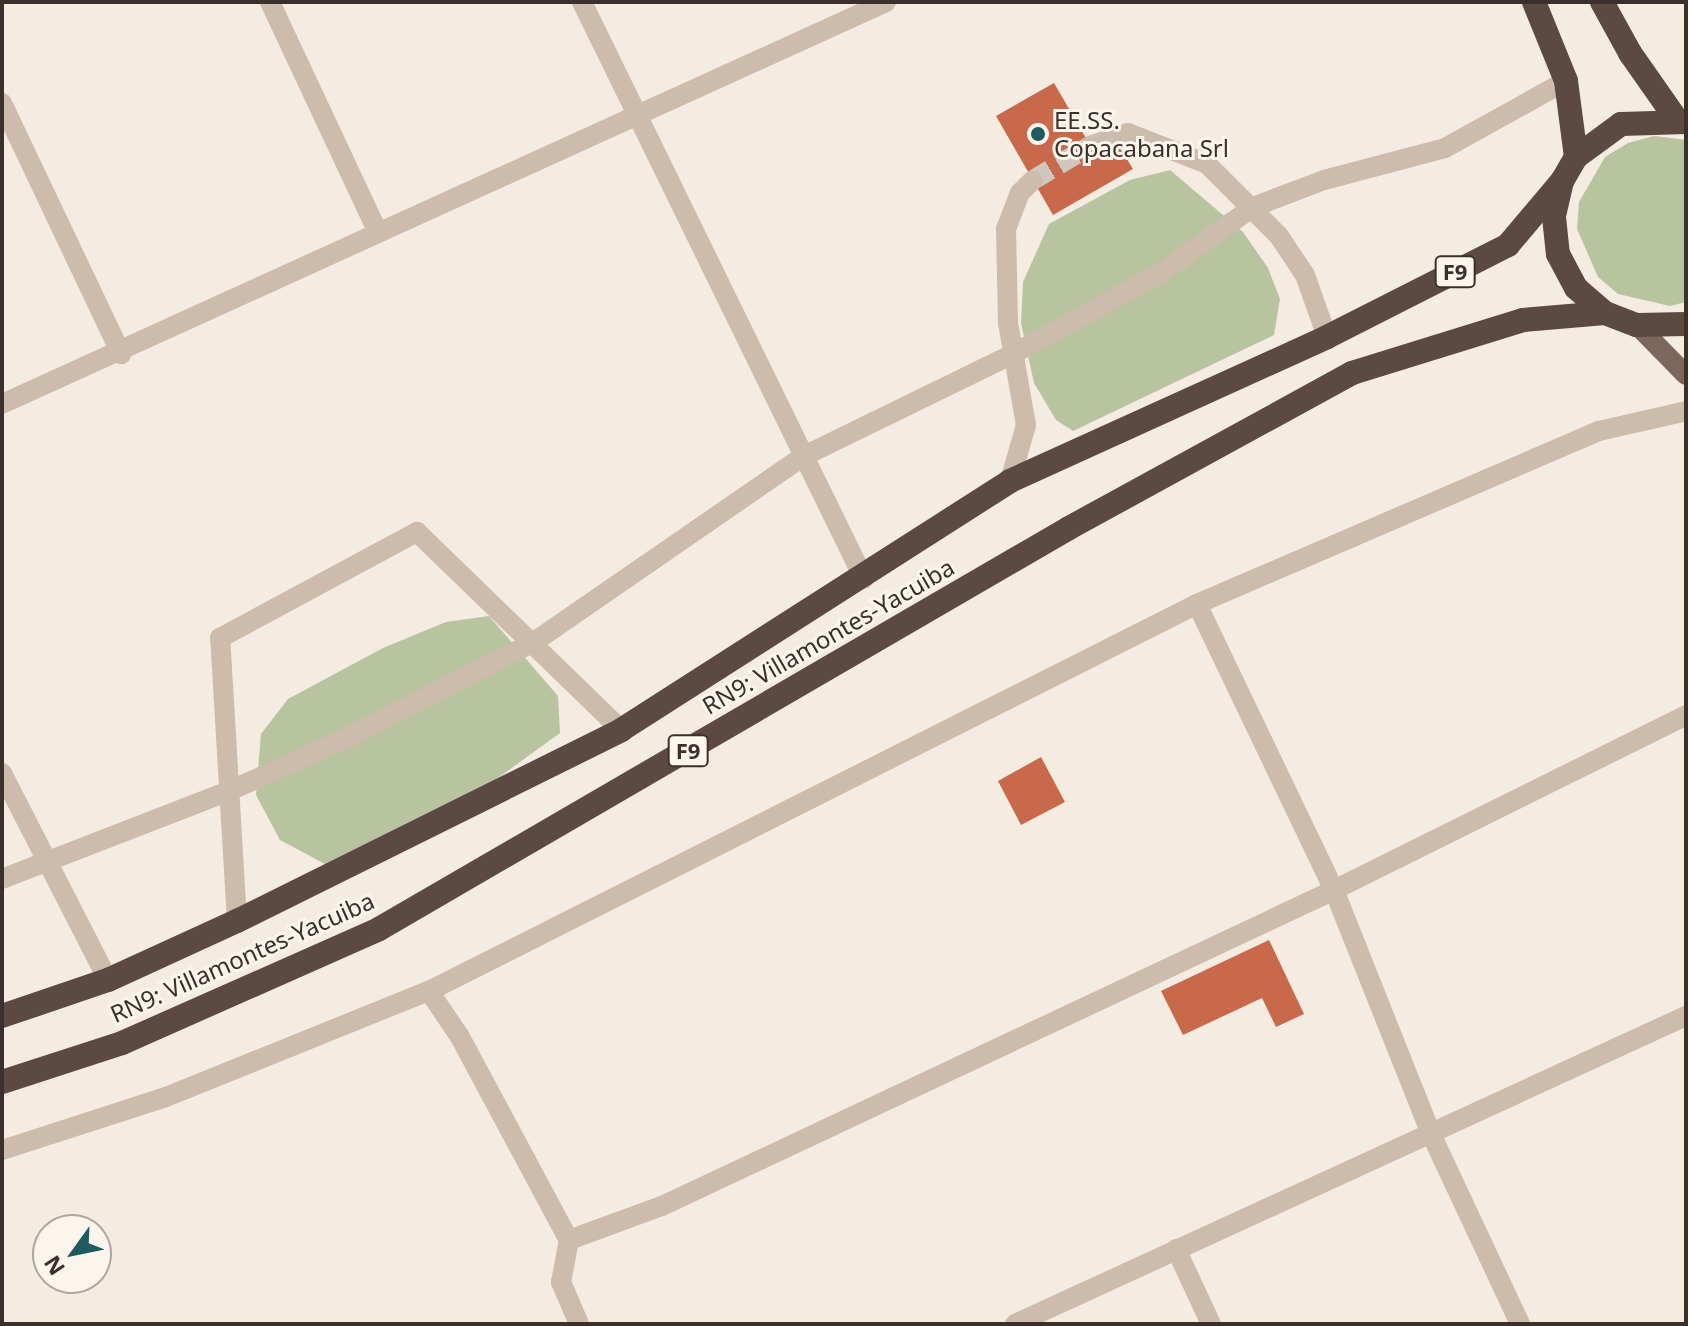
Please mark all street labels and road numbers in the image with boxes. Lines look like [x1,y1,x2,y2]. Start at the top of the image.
road number: F9 [1433,254,1477,290]
street label: RN9: Villamontes-Yacuiba [697,552,959,720]
road number: F9 [666,733,710,769]
street label: RN9: Villamontes-Yacuiba [106,886,378,1028]

